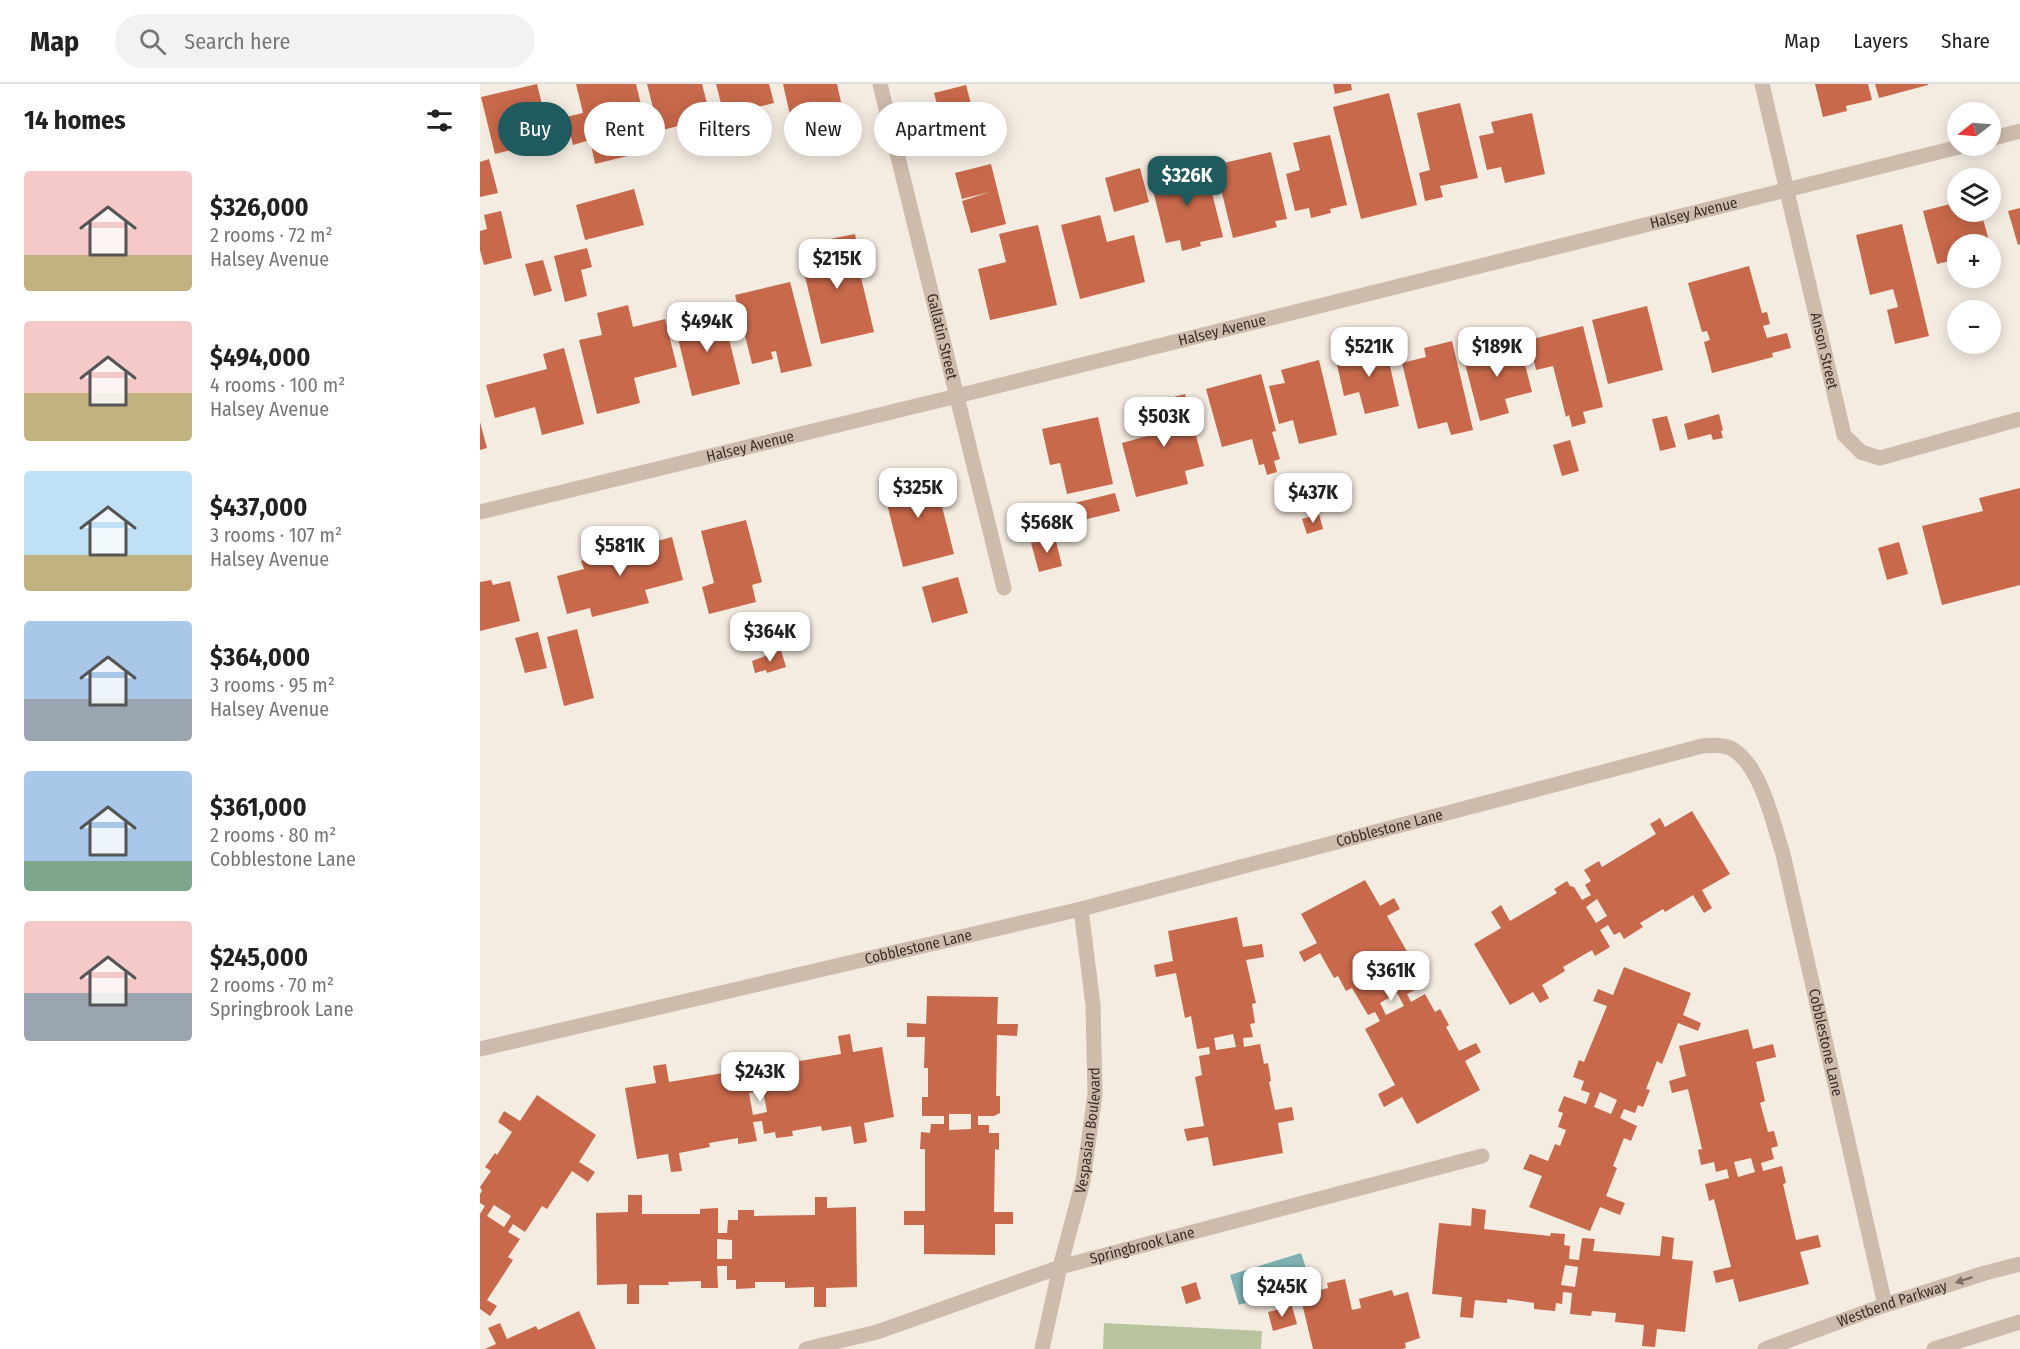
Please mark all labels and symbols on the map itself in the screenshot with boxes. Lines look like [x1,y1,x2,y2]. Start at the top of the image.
north arrow [1947,102,2001,156]
pin: $326K [1145,156,1229,207]
street label: Halsey Avenue [1648,193,1739,232]
pin: $215K [795,239,879,290]
street label: Gallatin Street [923,292,961,381]
pin: $494K [665,302,749,353]
street label: Halsey Avenue [1176,311,1268,350]
street label: Anson Street [1807,311,1842,391]
pin: $521K [1327,327,1411,378]
pin: $189K [1455,327,1539,378]
pin: $503K [1122,397,1206,448]
street label: Halsey Avenue [705,427,796,466]
pin: $325K [876,468,960,519]
pin: $437K [1271,473,1355,524]
pin: $568K [1005,503,1089,554]
pin: $581K [578,526,662,577]
pin: $364K [728,612,812,663]
street label: Cobblestone Lane [1334,805,1445,851]
street label: Cobblestone Lane [863,926,974,968]
pin: $361K [1349,951,1433,1002]
street label: Cobblestone Lane [1805,987,1846,1098]
pin: $243K [718,1052,802,1103]
street label: Vespasian Boulevard [1071,1067,1104,1195]
street label: Springbrook Lane [1088,1223,1196,1268]
pin: $245K [1240,1267,1324,1318]
one-way arrow [1955,1276,1973,1285]
street label: Westbend Parkway [1835,1277,1950,1331]

